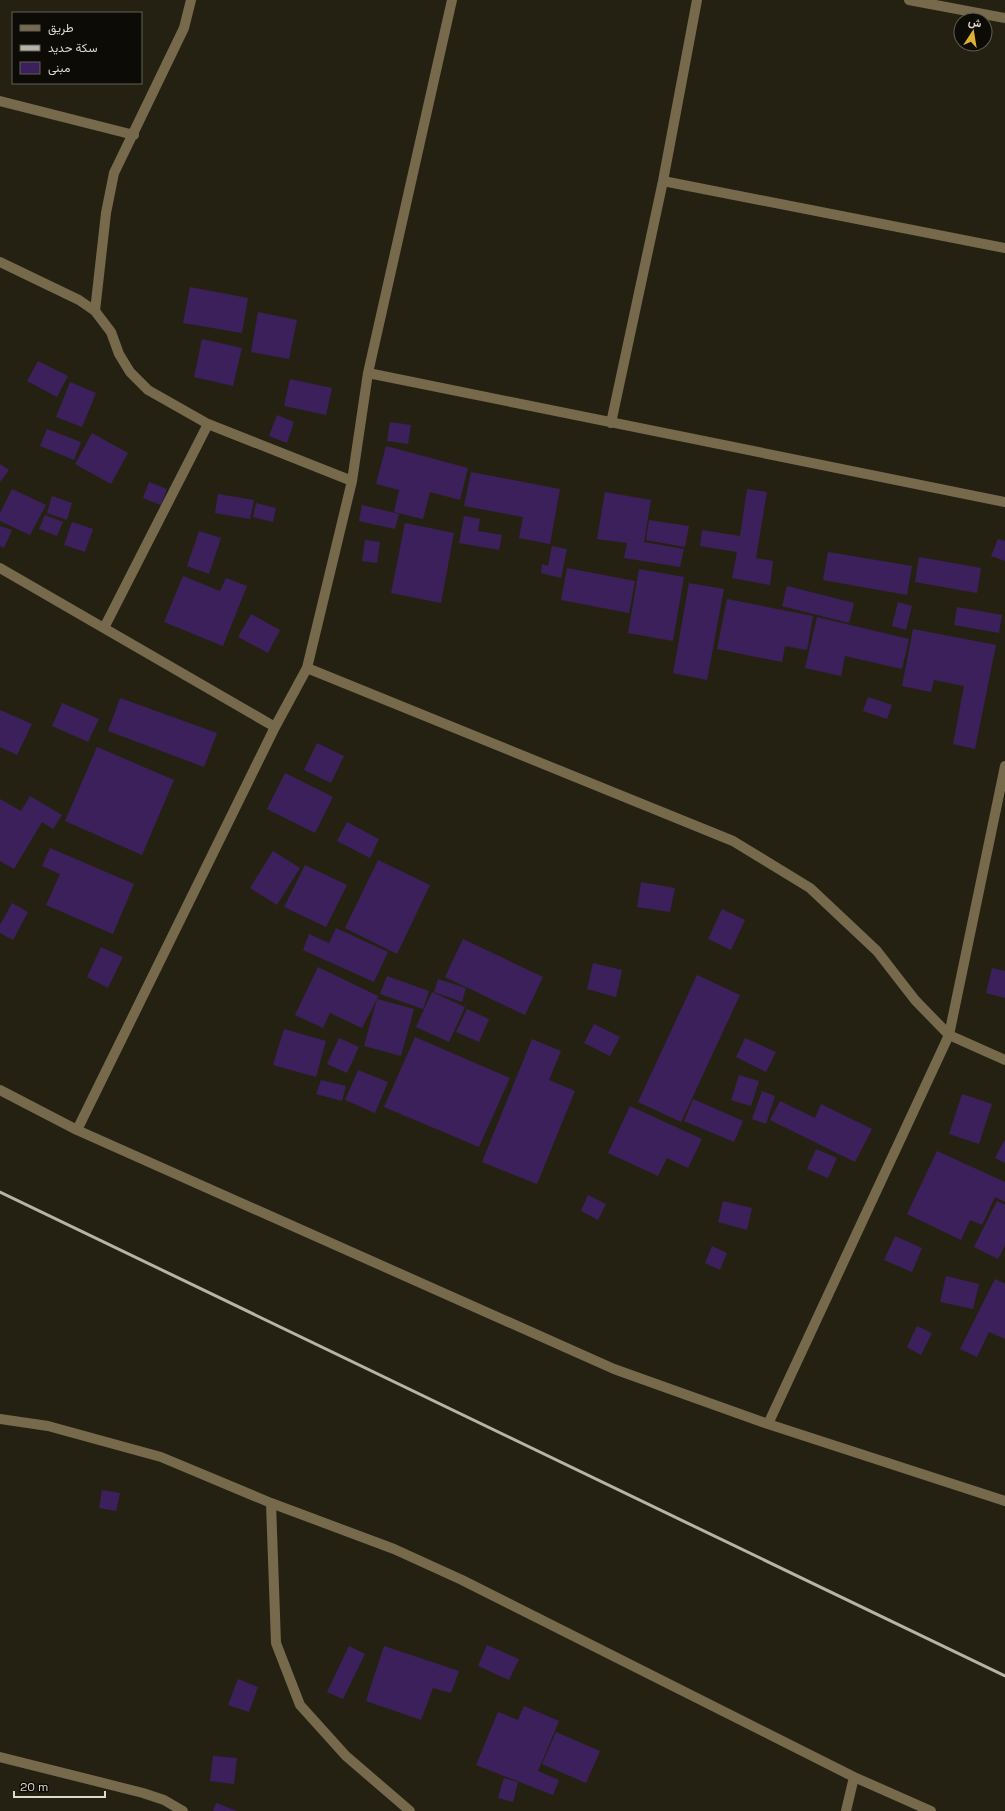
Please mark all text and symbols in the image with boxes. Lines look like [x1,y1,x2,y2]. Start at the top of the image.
legend [12,12,142,84]
north arrow [953,12,993,52]
text: ش [967,14,983,30]
text: طريق [48,20,74,36]
text: سكة حديد [48,40,97,56]
text: مبنى [48,60,70,76]
scale bar [14,1773,105,1799]
text: 20 m [20,1779,48,1795]

